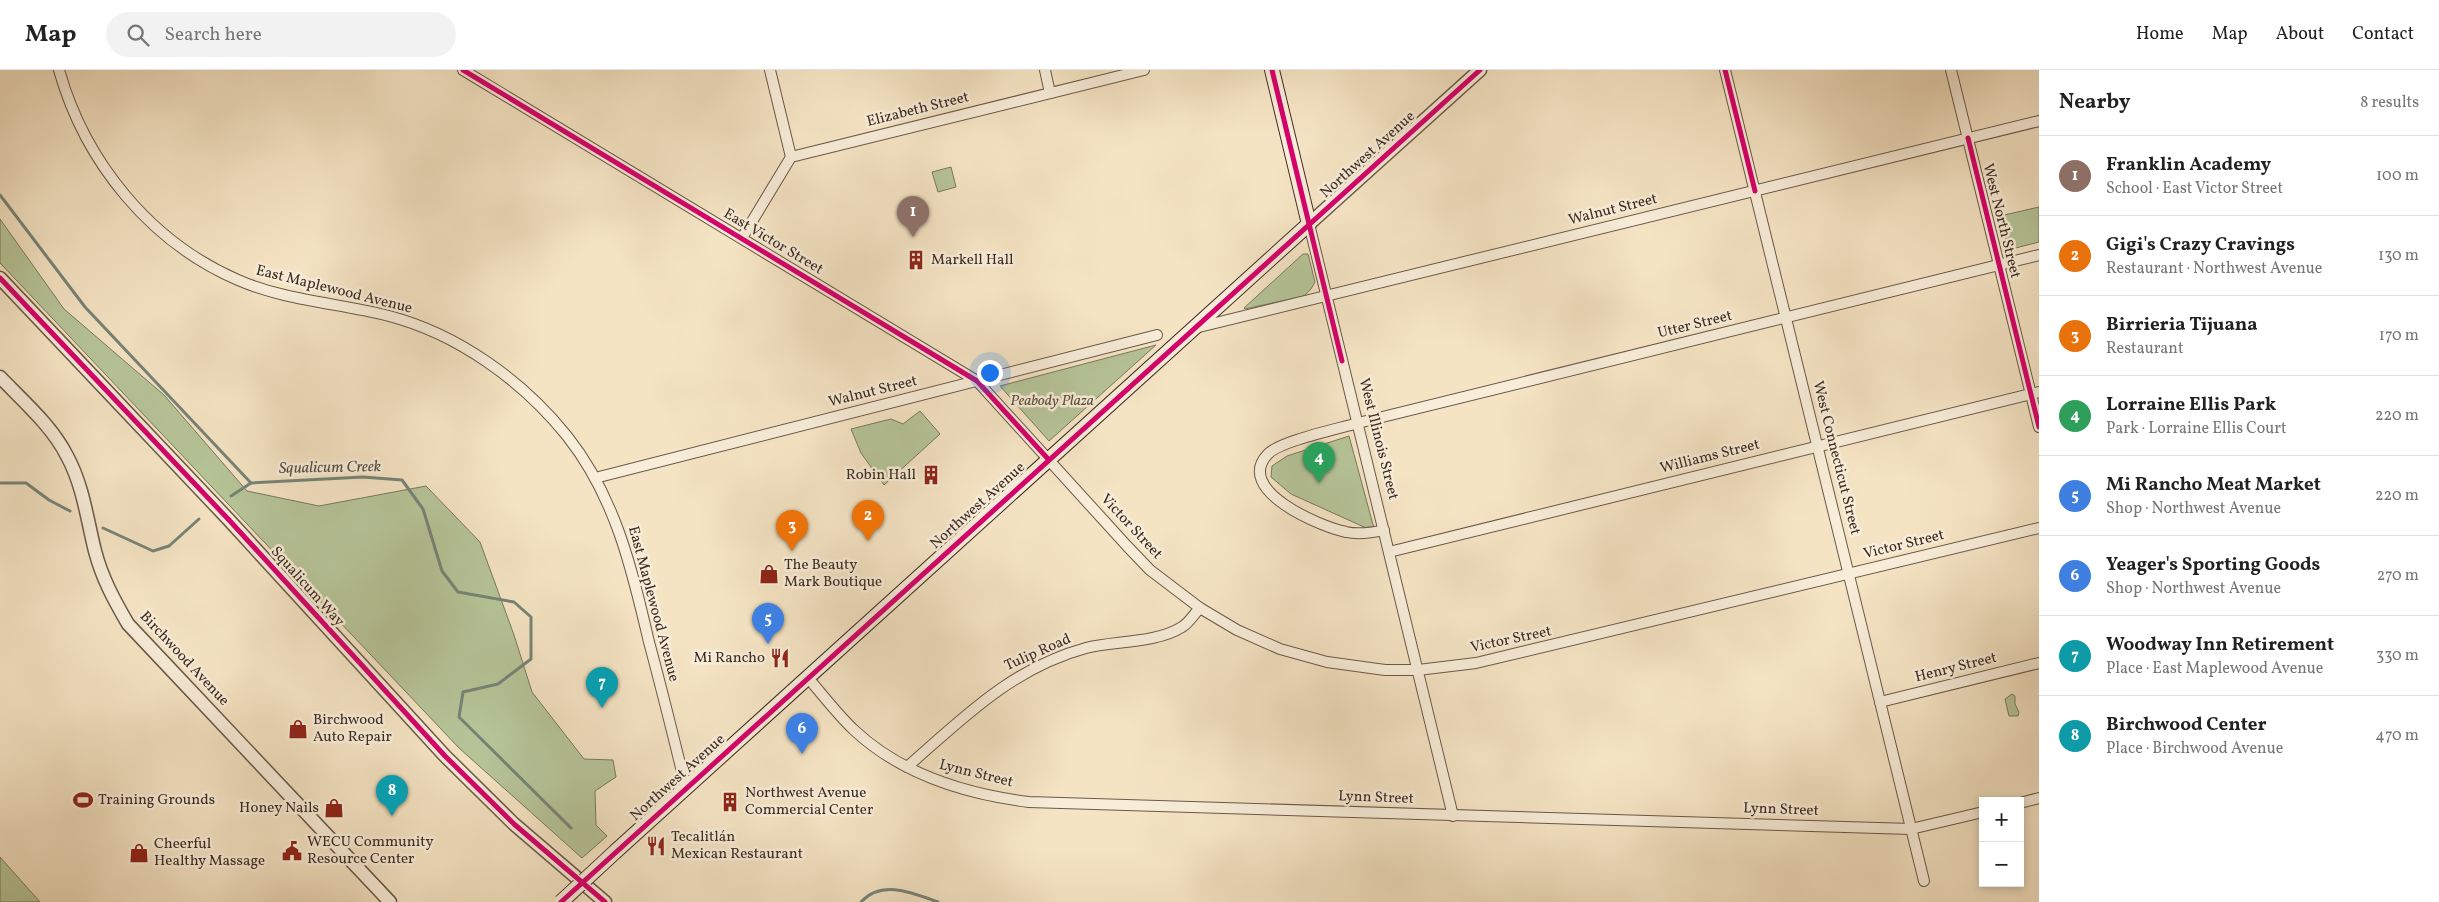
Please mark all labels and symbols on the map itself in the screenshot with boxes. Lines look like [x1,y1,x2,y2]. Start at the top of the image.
street label: Elizabeth Street [865,87,971,133]
street label: Northwest Avenue [1316,107,1420,203]
street label: West North Street [1977,161,2025,281]
street label: Walnut Street [1566,189,1660,231]
pin: 1 [897,196,929,237]
street label: East Victor Street [719,204,827,280]
building icon: Markell Hall [905,249,927,271]
place label: Markell Hall [931,250,1014,271]
street label: East Maplewood Avenue [254,260,414,320]
street label: Utter Street [1656,306,1734,344]
your location [977,360,1003,386]
street label: Walnut Street [826,371,920,413]
street label: West Illinois Street [1353,376,1403,502]
street label: West Connecticut Street [1807,379,1865,537]
park label: Peabody Plaza [1010,391,1094,412]
street label: Williams Street [1658,434,1762,480]
pin: 4 [1303,442,1335,483]
water label: Squalicum Creek [279,456,382,480]
street label: Northwest Avenue [926,458,1030,554]
building icon: Robin Hall [920,464,942,486]
place label: Robin Hall [846,465,916,486]
street label: Victor Street [1095,490,1167,564]
pin: 2 [852,500,884,541]
pin: 3 [776,510,808,551]
street label: East Maplewood Avenue [622,524,684,684]
street label: Victor Street [1861,525,1947,565]
street label: Squalicum Way [265,542,349,632]
place label: The Beauty Mark Boutique [784,555,882,593]
shop icon: The Beauty Mark Boutique [758,563,780,585]
pin: 5 [752,603,784,644]
street label: Birchwood Avenue [134,607,234,711]
street label: Victor Street [1468,621,1554,659]
street label: Tulip Road [1001,629,1075,677]
restaurant icon: Mi Rancho [769,647,791,669]
place label: Mi Rancho [694,648,765,669]
street label: Henry Street [1913,648,1999,688]
pin: 7 [586,667,618,708]
place label: Birchwood Auto Repair [313,710,392,748]
pin: 6 [786,713,818,754]
shop icon: Birchwood Auto Repair [287,718,309,740]
street label: Northwest Avenue [626,730,730,826]
street label: Lynn Street [937,755,1015,793]
pin: 8 [376,775,408,816]
place label: Northwest Avenue Commercial Center [745,783,873,821]
street label: Lynn Street [1338,786,1414,810]
sports icon: Training Grounds [72,789,94,811]
place label: Training Grounds [98,790,215,811]
building icon: Northwest Avenue Commercial Center [719,791,741,813]
shop icon: Honey Nails [323,797,345,819]
place label: Honey Nails [239,798,319,819]
street label: Lynn Street [1743,798,1819,822]
place label: Tecalitlán Mexican Restaurant [671,827,803,865]
place label: WECU Community Resource Center [307,832,434,870]
place label: Cheerful Healthy Massage [154,834,265,872]
restaurant icon: Tecalitlán Mexican Restaurant [645,835,667,857]
public building icon: WECU Community Resource Center [281,840,303,862]
shop icon: Cheerful Healthy Massage [128,842,150,864]

